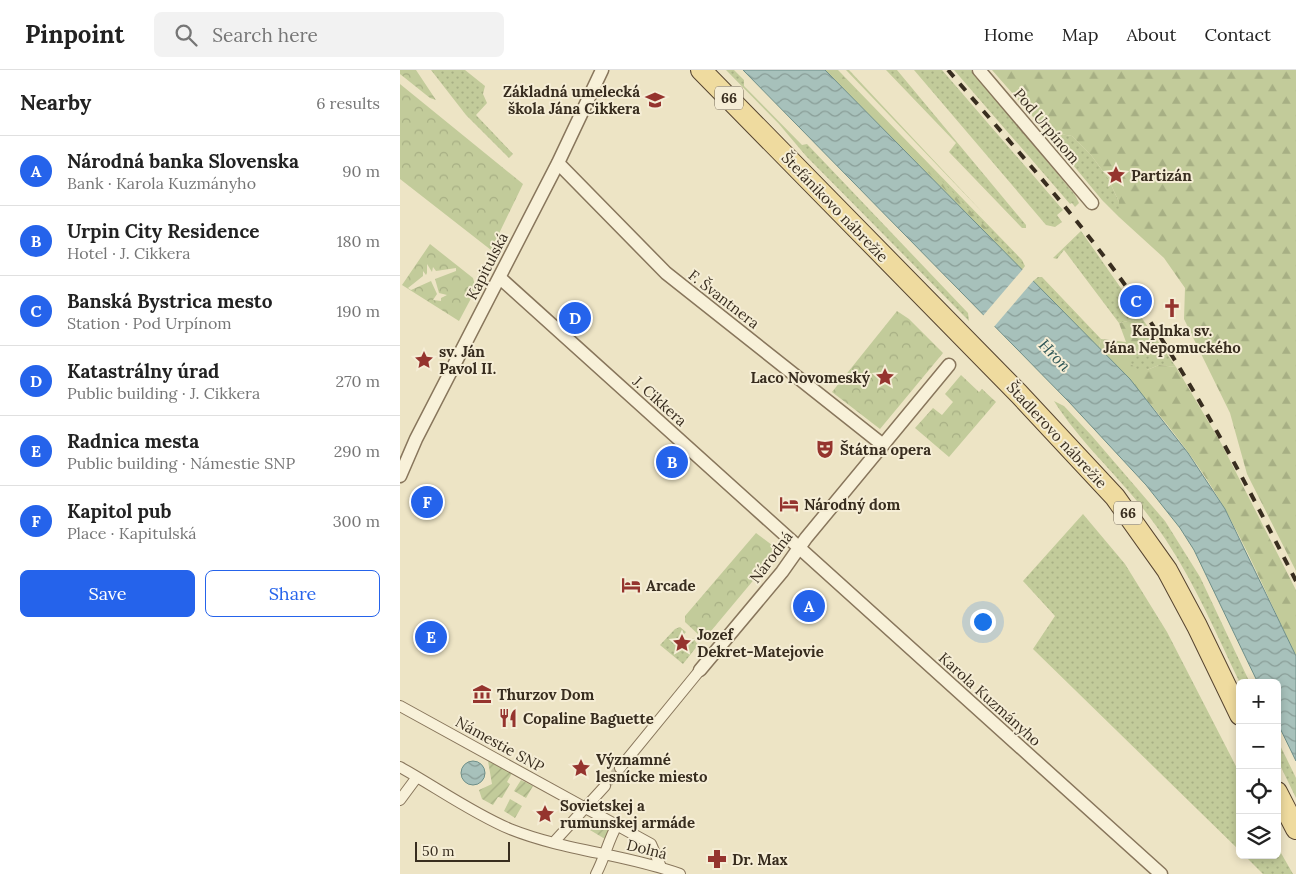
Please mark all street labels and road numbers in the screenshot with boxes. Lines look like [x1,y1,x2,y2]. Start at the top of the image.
street label: Pod Urpínom [1010,84,1084,168]
road number: 66 [715,86,743,110]
street label: Štefánikovo nábrežie [778,148,892,266]
street label: Kapitulská [462,229,512,303]
street label: F. Švantnera [685,265,763,333]
street label: J. Cikkera [628,371,691,430]
street label: Štadlerovo nábrežie [1003,378,1111,492]
road number: 66 [1114,502,1142,524]
street label: Národná [745,527,797,587]
street label: Karola Kuzmányho [935,648,1045,750]
street label: Námestie SNP [452,712,548,776]
street label: Dolná [625,835,669,863]

